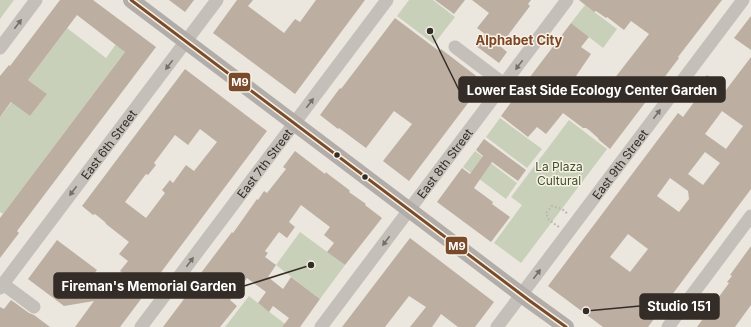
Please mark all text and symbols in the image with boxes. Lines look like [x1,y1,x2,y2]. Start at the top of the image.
one-way arrow [14,19,22,30]
district label: Alphabet City [476,32,563,48]
one-way arrow [164,59,173,70]
one-way arrow [514,59,523,70]
line badge: M9 [228,72,251,92]
text: M9 [231,75,249,89]
callout: Lower East Side Ecology Center Garden [459,77,725,102]
text: Lower East Side Ecology Center Garden [467,82,717,98]
one-way arrow [306,97,314,108]
street label: East 6th Street [77,106,139,182]
one-way arrow [653,108,661,119]
street label: East 8th Street [413,125,475,201]
street label: East 7th Street [233,126,295,201]
street label: East 9th Street [589,126,651,202]
unlabelled marker [332,150,342,160]
park label: La Plaza Cultural [535,159,583,188]
unlabelled marker [360,172,370,182]
one-way arrow [70,186,78,196]
one-way arrow [382,236,390,247]
line badge: M9 [445,236,468,255]
text: M9 [448,239,466,253]
one-way arrow [186,257,194,268]
one-way arrow [533,268,541,279]
callout: Fireman's Memorial Garden [54,273,244,298]
text: Fireman's Memorial Garden [62,278,236,294]
callout: Studio 151 [640,294,719,319]
text: Studio 151 [647,298,711,314]

